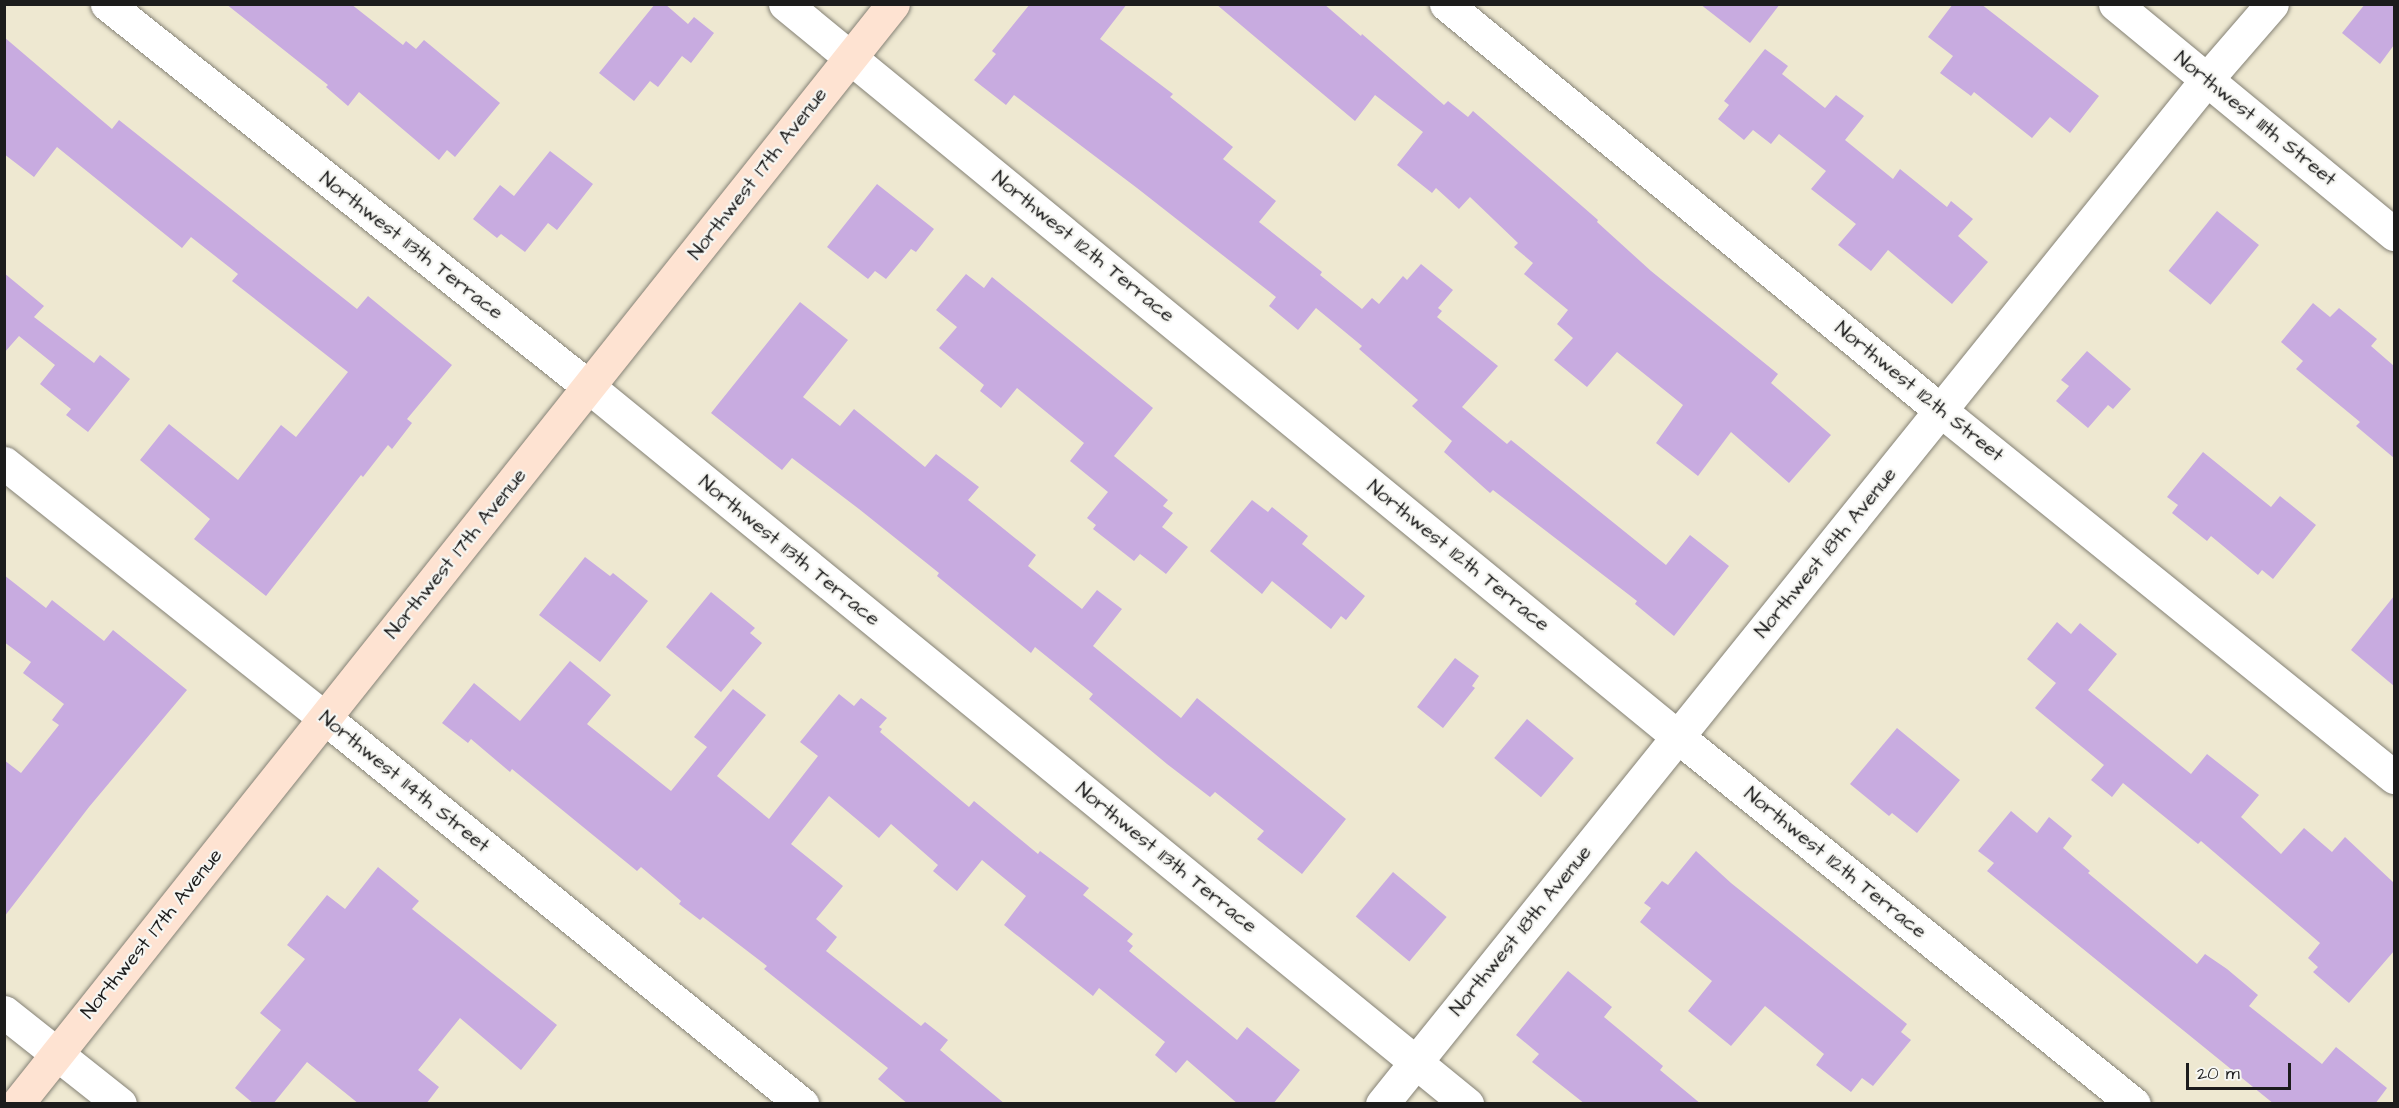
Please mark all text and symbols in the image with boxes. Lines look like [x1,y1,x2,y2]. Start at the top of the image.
street label: Northwest 111th Street [2169,46,2341,192]
street label: Northwest 17th Avenue [683,83,833,265]
street label: Northwest 112th Terrace [987,166,1179,328]
street label: Northwest 113th Terrace [314,167,508,325]
street label: Northwest 112th Street [1830,317,2008,467]
street label: Northwest 18th Avenue [1750,463,1902,643]
street label: Northwest 17th Avenue [380,464,532,644]
street label: Northwest 113th Terrace [694,470,884,632]
street label: Northwest 112th Terrace [1362,475,1554,637]
street label: Northwest 114th Street [314,706,494,858]
street label: Northwest 113th Terrace [1071,777,1261,939]
street label: Northwest 112th Terrace [1739,782,1931,944]
street label: Northwest 18th Avenue [1445,841,1597,1021]
street label: Northwest 17th Avenue [76,844,228,1024]
scale bar [2189,1051,2294,1089]
text: 20 m [2197,1061,2240,1086]

